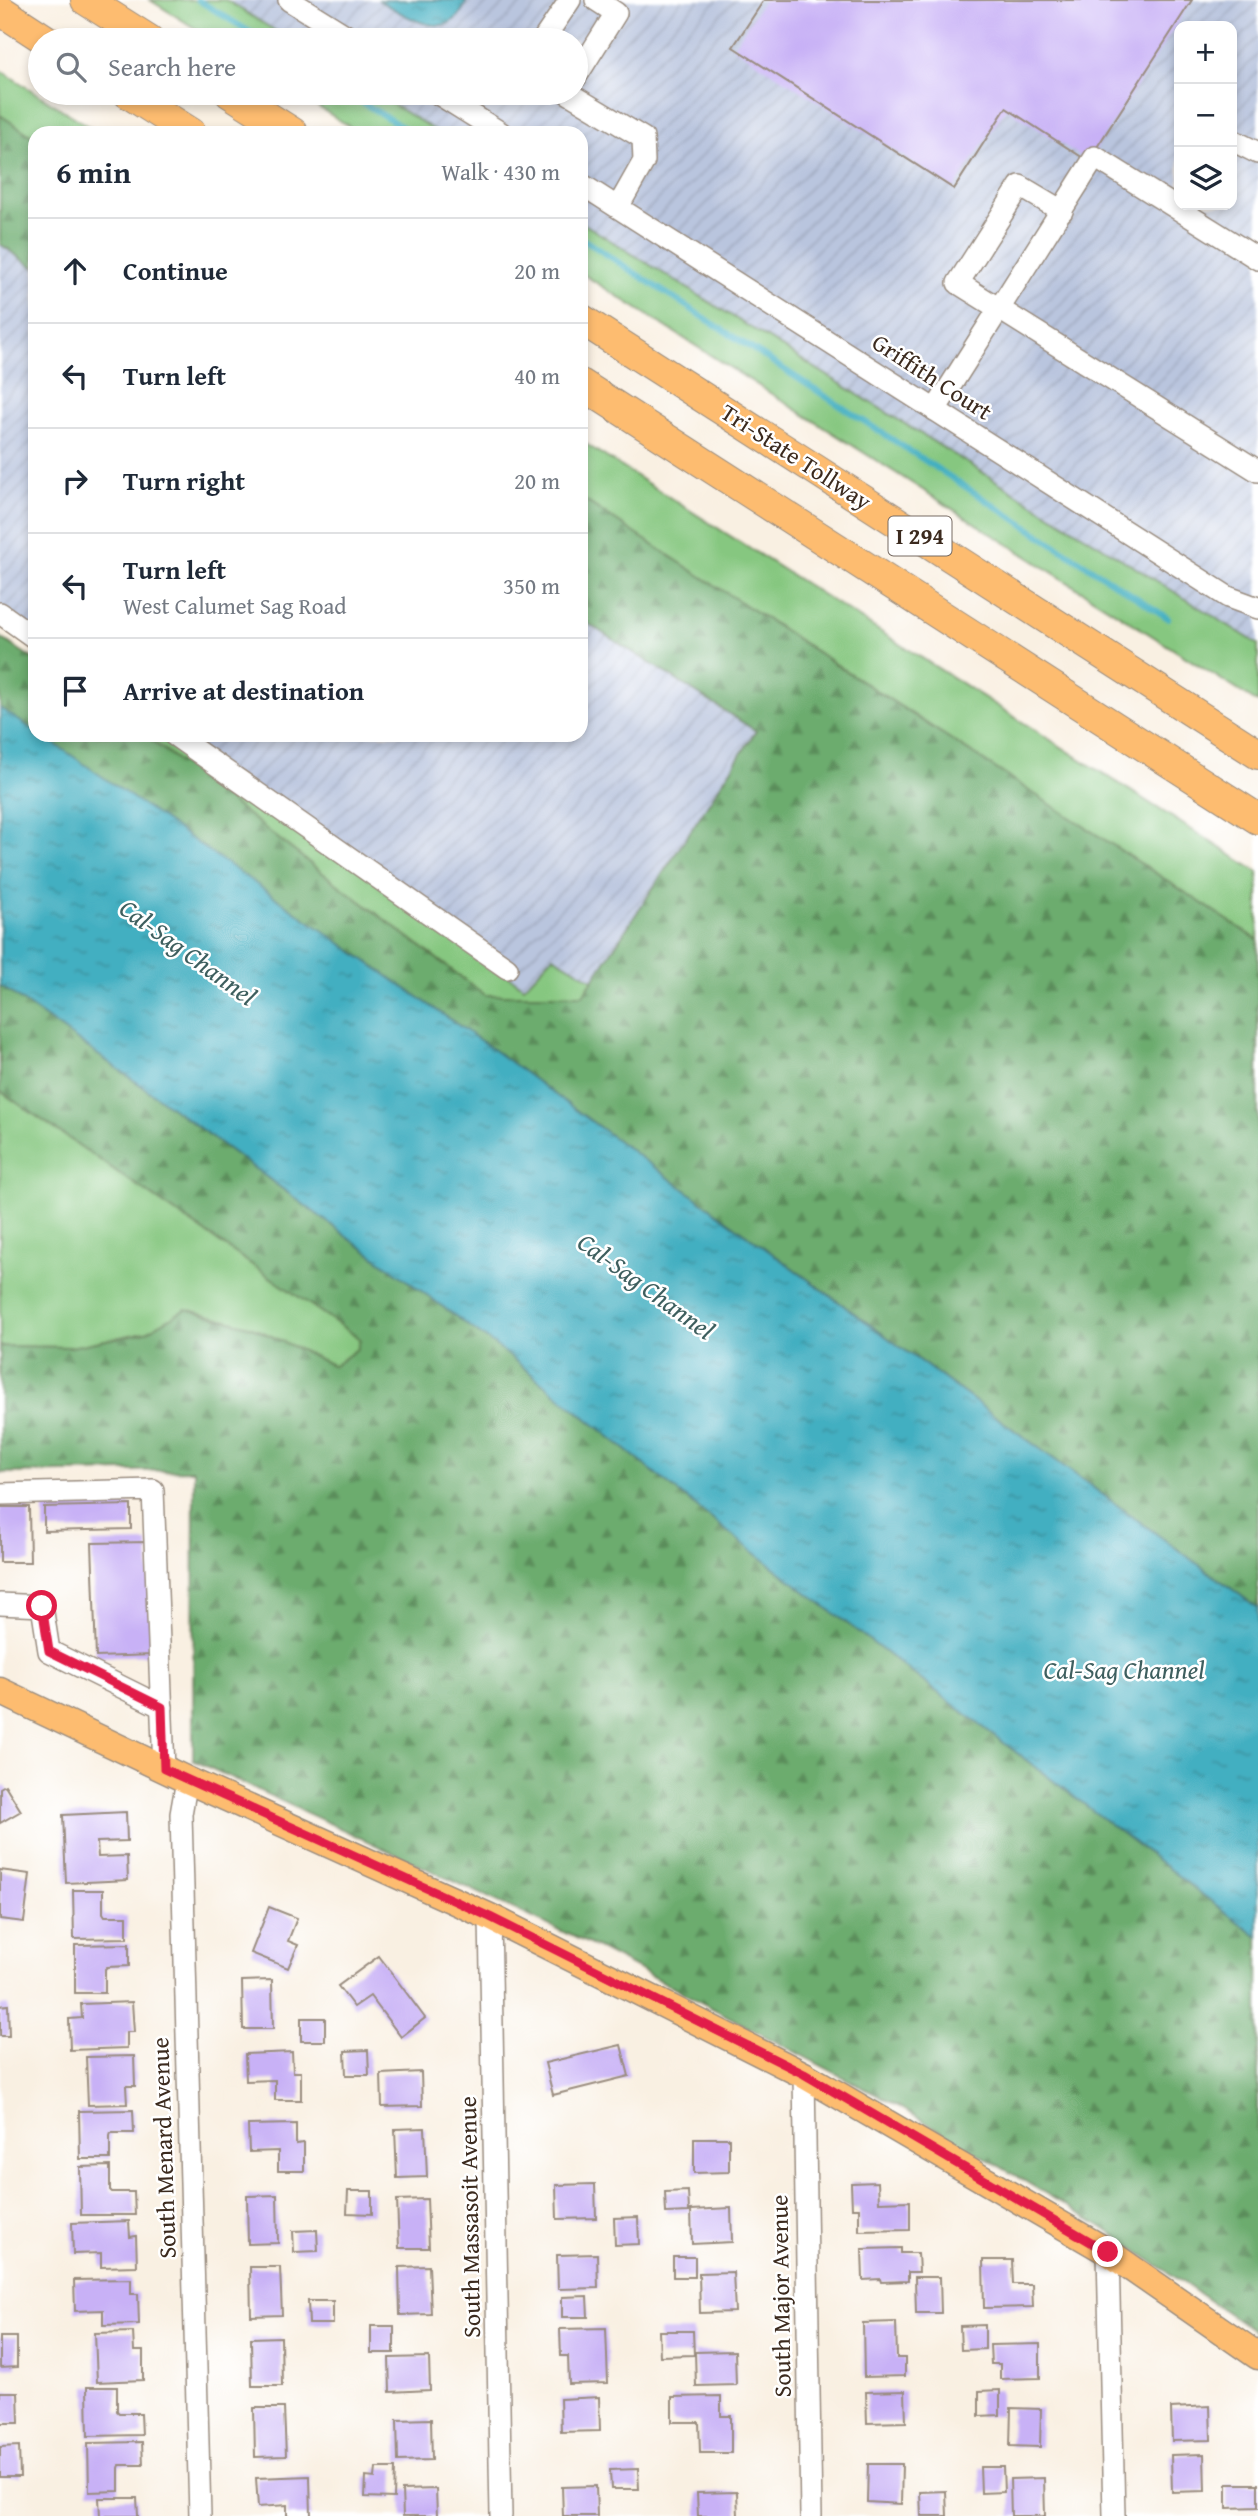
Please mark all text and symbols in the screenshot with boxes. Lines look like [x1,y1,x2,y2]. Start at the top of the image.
map controls [1174,21,1237,210]
button: + [1174,21,1237,84]
search box [28,28,588,105]
text: Search here [108,47,236,86]
icon: search [52,48,90,86]
button: − [1174,84,1237,147]
button: layers [1174,147,1237,210]
text: 6 min [56,150,131,194]
text: Walk · 430 m [441,155,560,188]
text: Continue [123,251,228,290]
icon: ahead [56,252,94,290]
text: 20 m [514,254,560,287]
street label: Griffith Court [865,325,1000,429]
text: Turn left [123,356,226,395]
icon: left [56,357,94,395]
text: 40 m [514,359,560,392]
street label: Tri-State Tollway [714,395,878,518]
text: Turn right [123,461,245,500]
icon: right [56,462,94,500]
text: 20 m [514,464,560,497]
road number: I 294 [888,516,951,556]
text: Turn left [123,550,226,589]
icon: left [56,567,94,605]
text: 350 m [503,569,560,602]
text: West Calumet Sag Road [123,589,347,622]
text: Arrive at destination [123,671,364,710]
icon: arrive [56,672,94,710]
water label: Cal-Sag Channel [112,888,265,1015]
water label: Cal-Sag Channel [570,1222,723,1349]
route start [26,1590,57,1621]
water label: Cal-Sag Channel [1043,1650,1205,1689]
street label: South Menard Avenue [142,2037,185,2259]
street label: South Massasoit Avenue [450,2096,489,2338]
street label: South Major Avenue [761,2194,800,2398]
route end [1092,2236,1123,2267]

